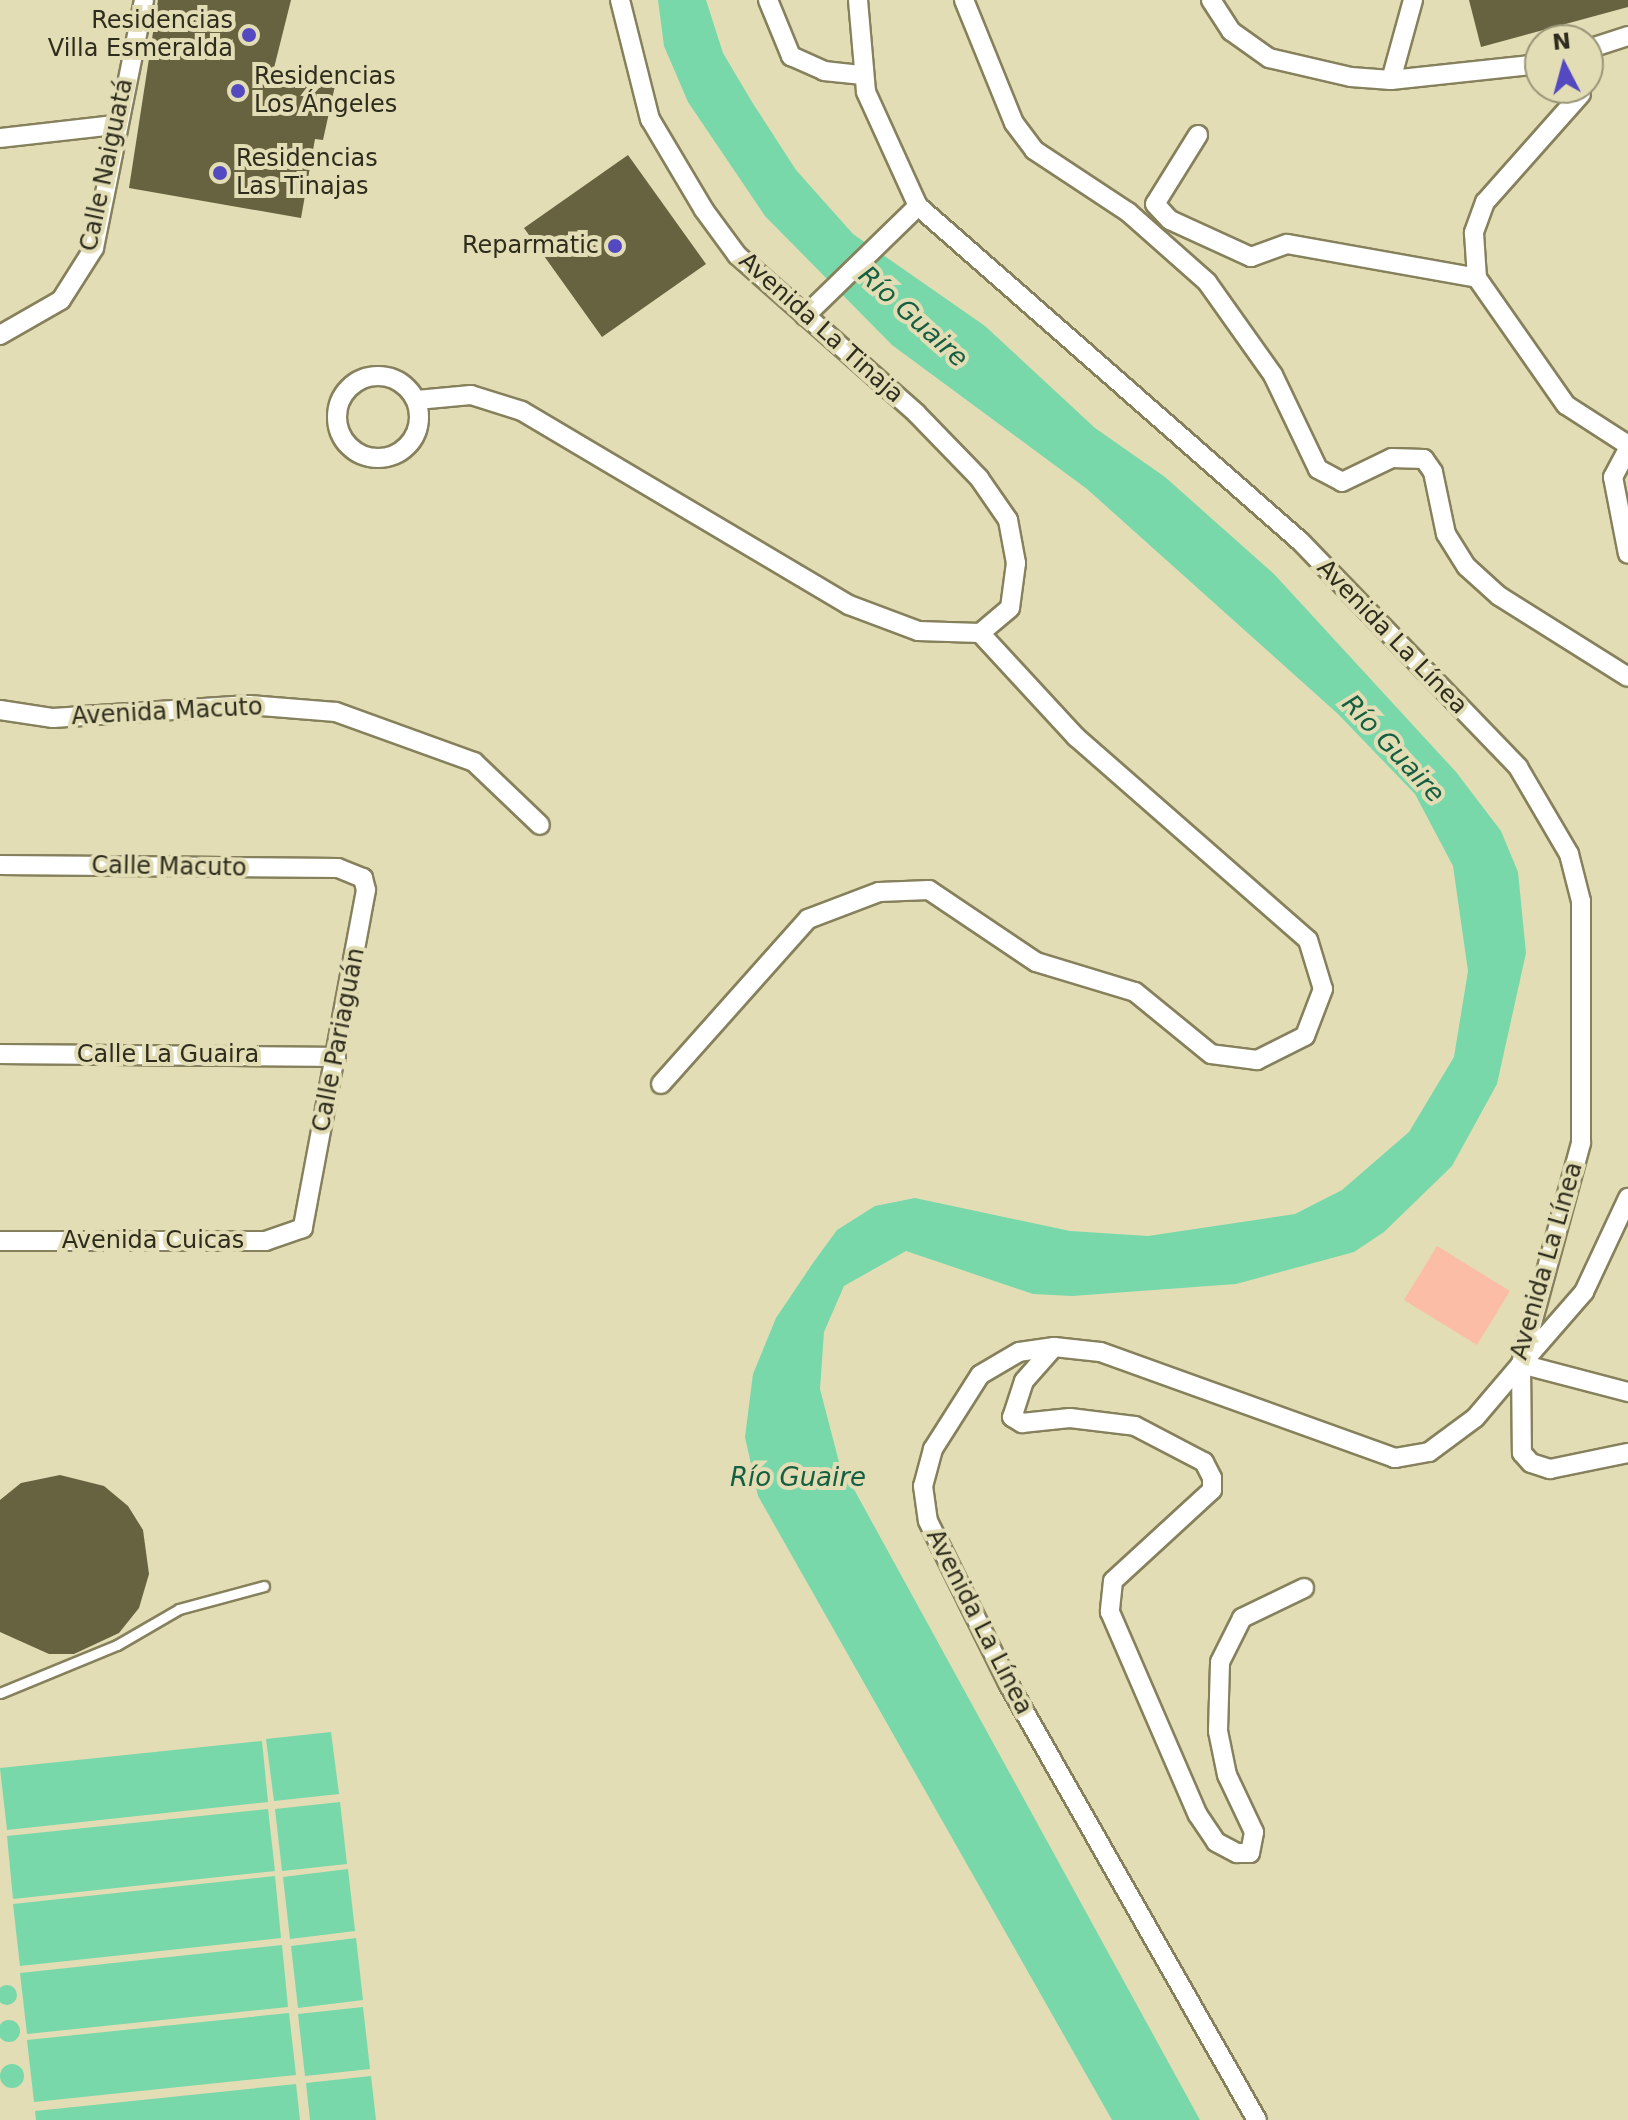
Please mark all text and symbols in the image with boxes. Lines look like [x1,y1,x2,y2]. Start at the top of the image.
place label: Residencias Villa Esmeralda [48,7,233,63]
north arrow [1524,24,1604,104]
marker: Residencias Villa Esmeralda [240,26,258,44]
text: N [1551,28,1572,55]
place label: Residencias Los Ángeles [254,63,397,119]
street label: Calle Naiguatá [75,76,139,254]
marker: Residencias Los Ángeles [229,82,247,100]
place label: Residencias Las Tinajas [236,145,378,201]
marker: Residencias Las Tinajas [211,164,229,182]
place label: Reparmatic [462,232,599,260]
marker: Reparmatic [606,237,624,255]
street label: Avenida La Tinaja [733,247,909,409]
water label: Río Guaire [852,260,974,374]
street label: Avenida La Línea [1311,554,1473,720]
water label: Río Guaire [1335,689,1451,809]
street label: Avenida Macuto [71,693,263,731]
street label: Calle Macuto [91,851,247,883]
street label: Calle Pariaguán [307,946,371,1134]
street label: Calle La Guaira [77,1041,259,1069]
street label: Avenida La Línea [1505,1159,1589,1363]
street label: Avenida Cuicas [62,1227,244,1255]
water label: Río Guaire [730,1462,866,1494]
street label: Avenida La Línea [920,1525,1038,1719]

